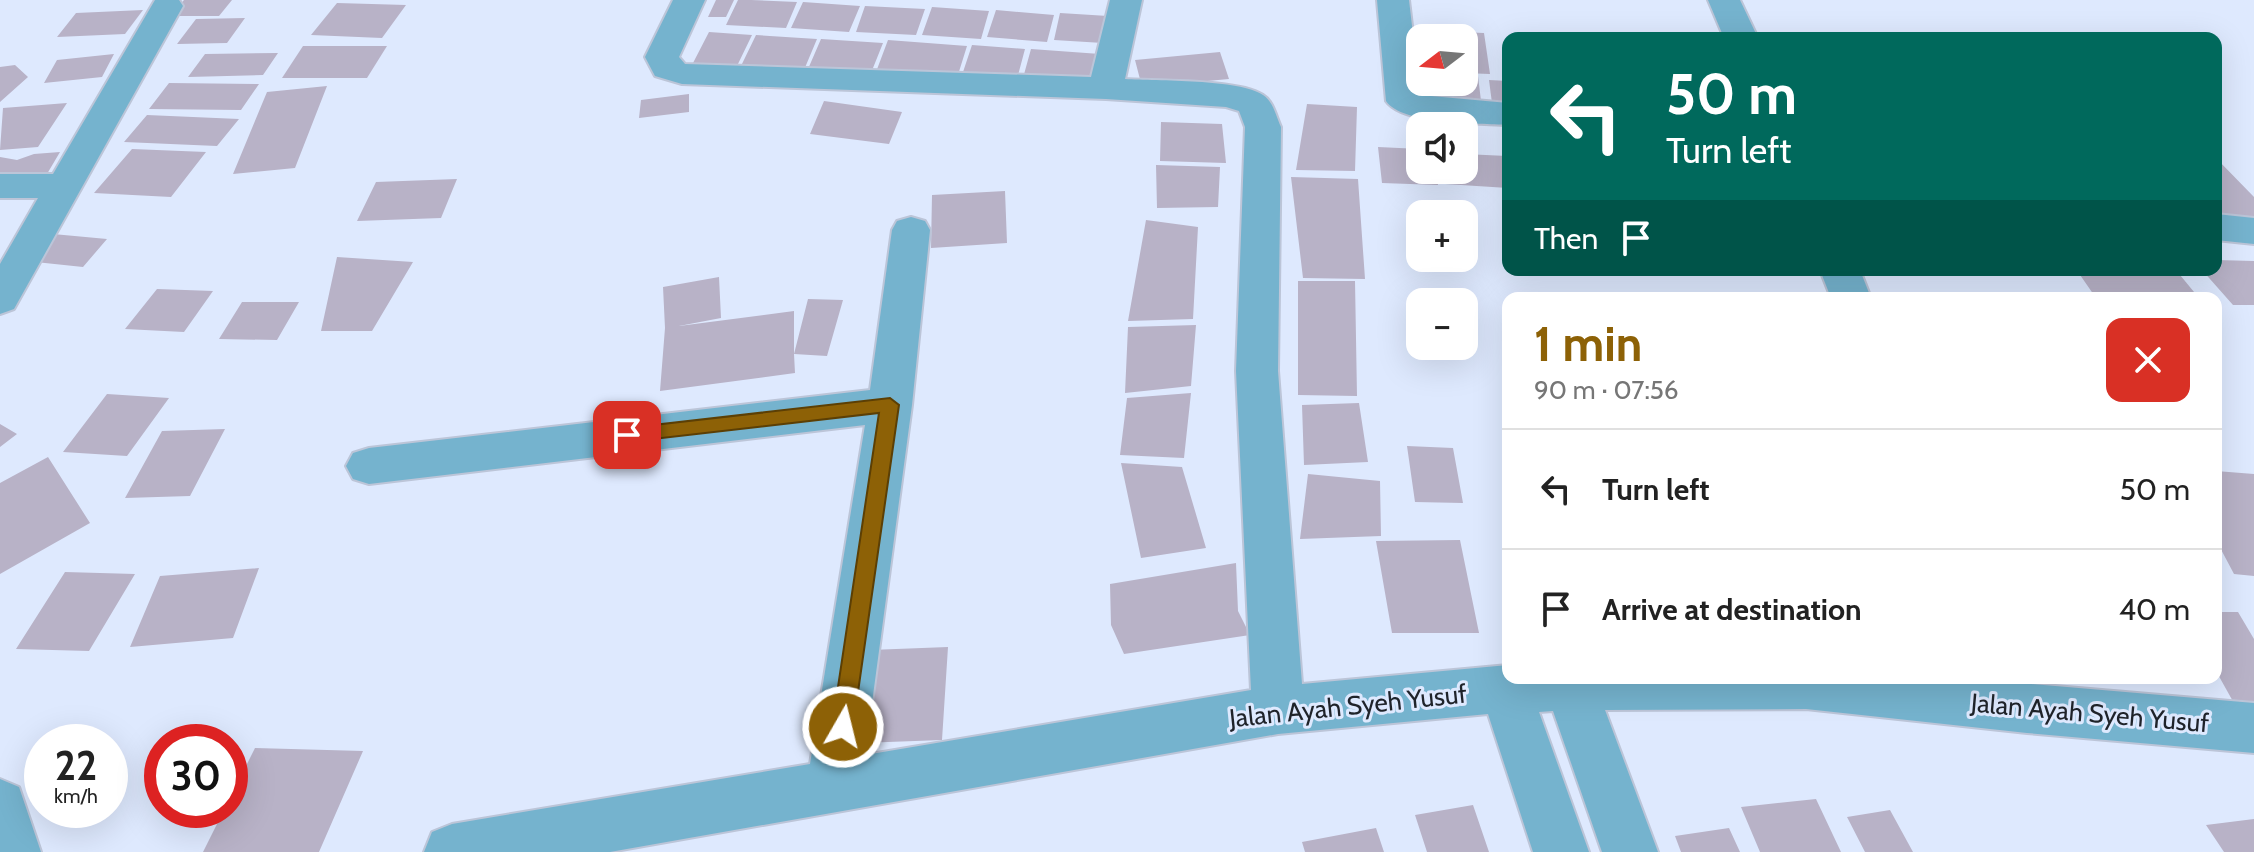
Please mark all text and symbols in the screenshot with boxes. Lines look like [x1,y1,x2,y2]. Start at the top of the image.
north arrow [1406,24,1478,96]
map controls [1406,24,1478,360]
text: 50 m [1666,60,1797,128]
icon: left [1534,64,1638,168]
button: sound [1406,112,1478,184]
text: Turn left [1666,128,1791,172]
button: + [1406,200,1478,272]
icon: arrive [1614,216,1658,260]
text: Then [1534,220,1598,257]
button: − [1406,288,1478,360]
text: 1 min [1534,315,1642,373]
button: close [2106,318,2190,402]
text: 90 m · 07:56 [1534,374,1679,406]
pin [593,401,661,469]
icon: arrive [605,413,649,457]
icon: left [1534,467,1578,511]
text: Turn left [1602,471,1710,508]
text: 50 m [2120,471,2190,508]
icon: arrive [1534,587,1578,631]
text: Arrive at destination [1602,591,1862,628]
text: 40 m [2119,591,2190,628]
street label: Jalan Ayah Syeh Yusuf [1227,678,1469,734]
position arrow [801,685,885,769]
street label: Jalan Ayah Syeh Yusuf [1969,687,2211,739]
speed limit sign: 30 [144,724,248,828]
text: 22 [55,741,97,790]
text: km/h [54,784,98,808]

